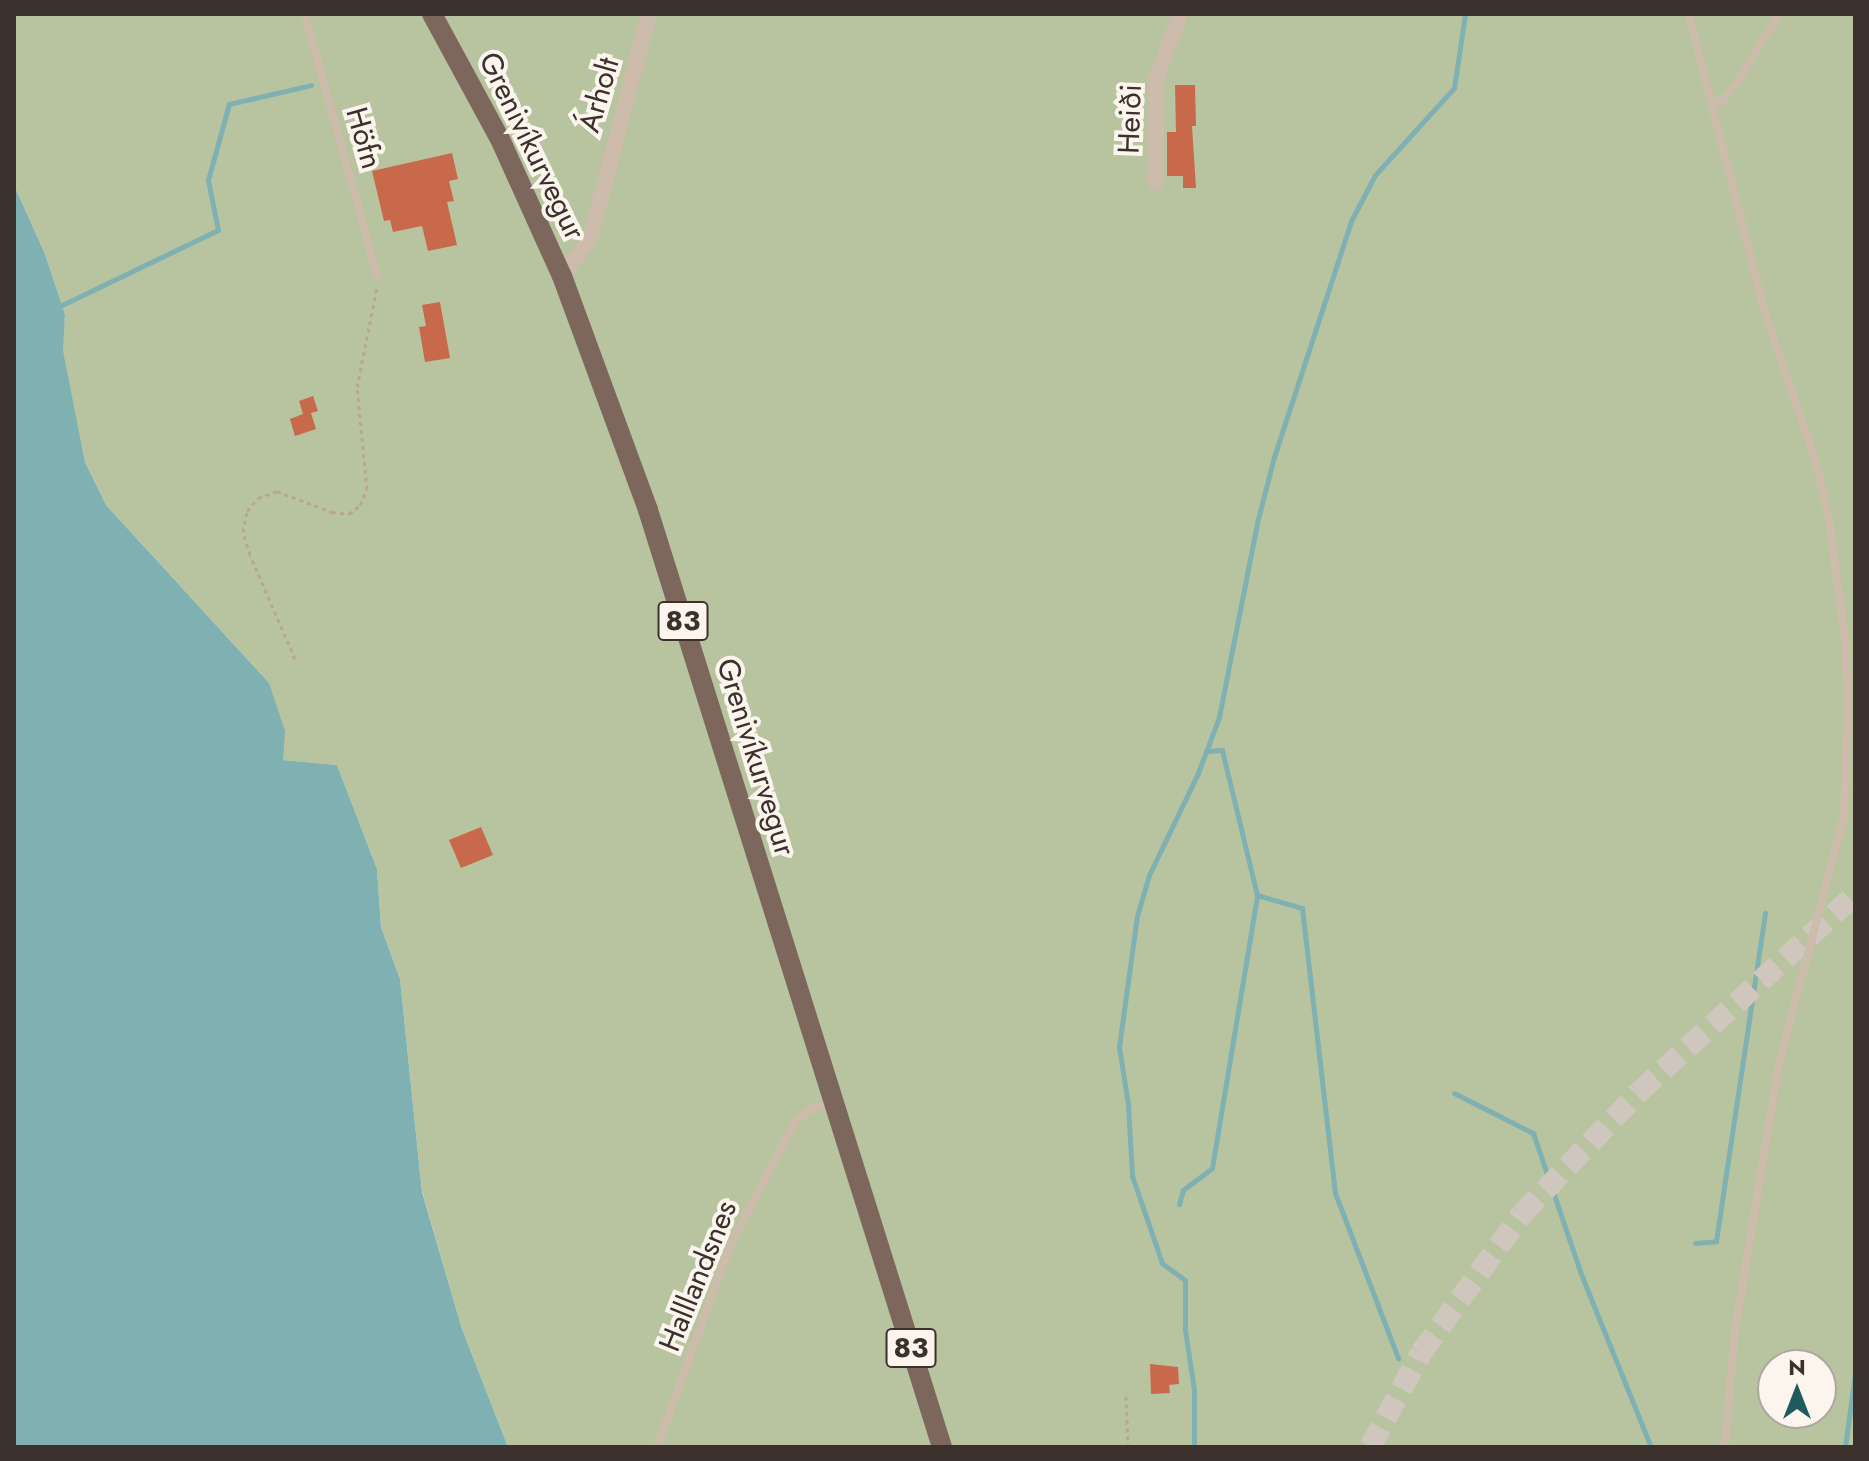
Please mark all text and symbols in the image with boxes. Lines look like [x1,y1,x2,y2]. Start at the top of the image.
street label: Grenivíkurvegur [471,46,593,246]
street label: Árholt [571,53,627,137]
street label: Heiði [1111,84,1149,154]
street label: Höfn [338,103,390,173]
road number: 83 [657,597,709,645]
street label: Grenivíkurvegur [709,654,803,860]
street label: Halllandsnes [651,1195,745,1357]
road number: 83 [885,1324,937,1372]
north arrow [1757,1349,1837,1429]
text: N [1788,1351,1806,1383]

